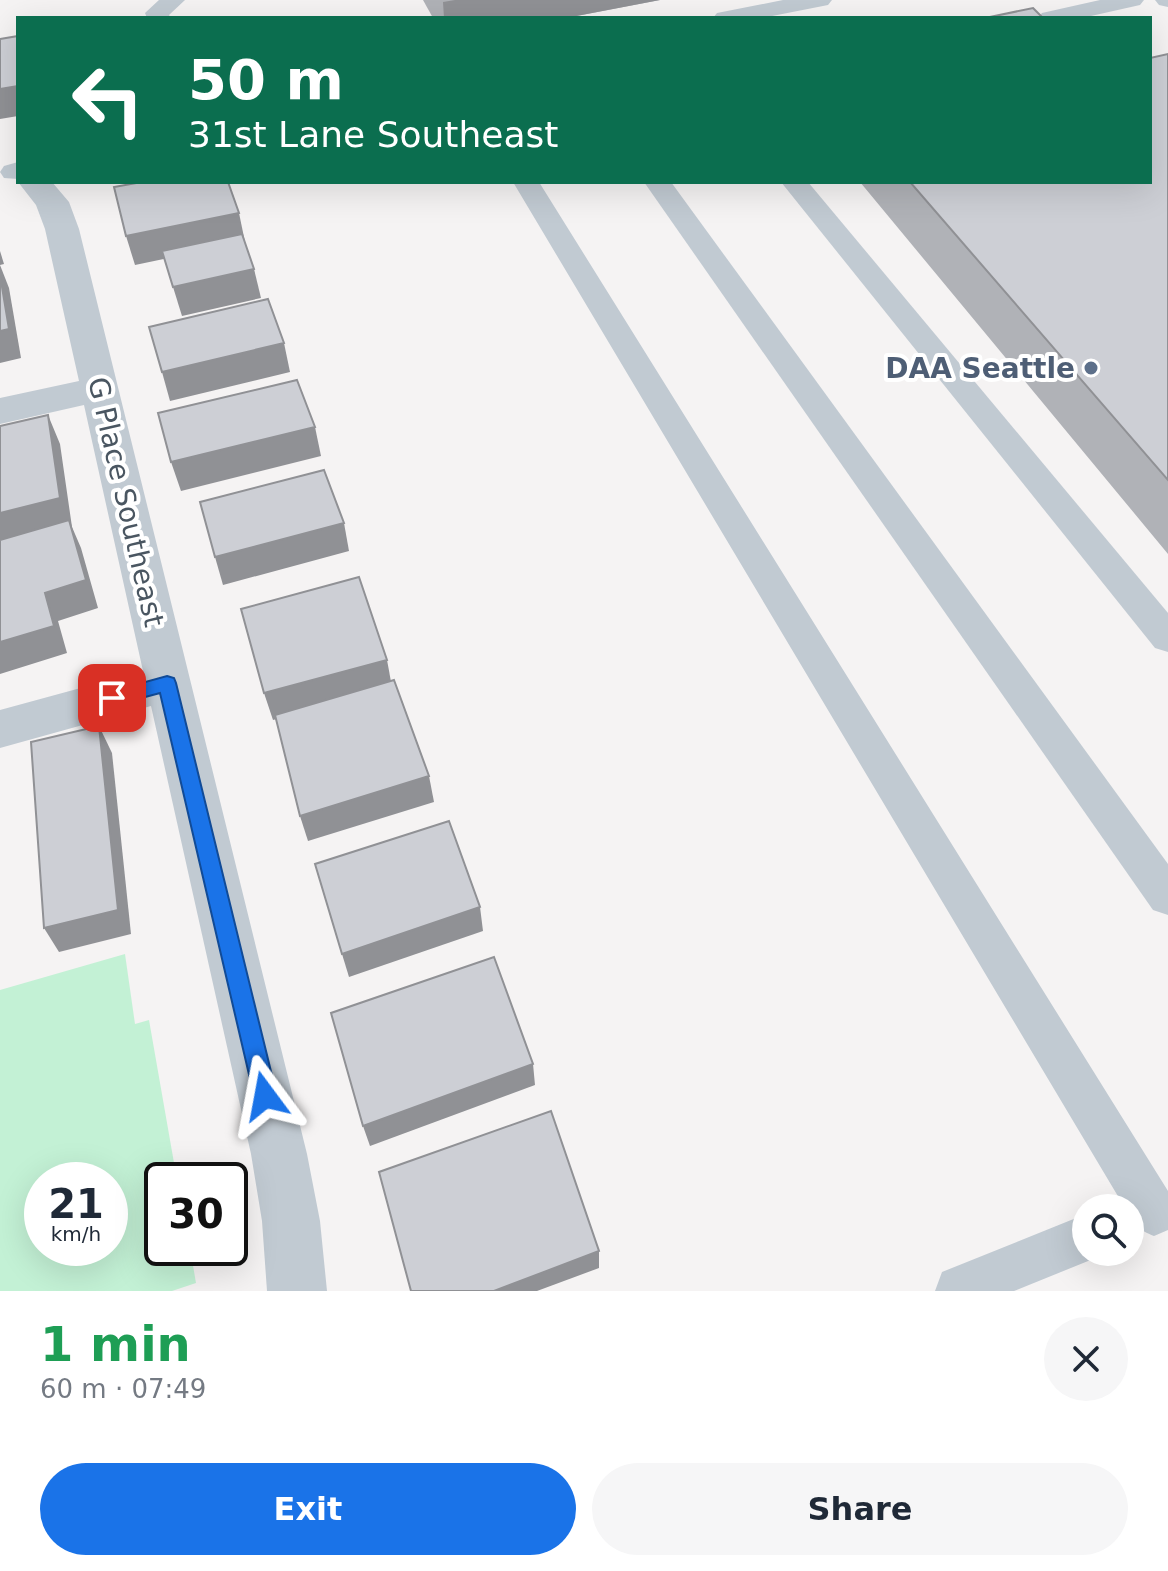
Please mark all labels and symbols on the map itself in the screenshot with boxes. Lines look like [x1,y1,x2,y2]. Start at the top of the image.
place label: DAA Seattle [885,352,1075,385]
marker: DAA Seattle [1082,359,1100,377]
street label: G Place Southeast [81,374,171,630]
pin [78,664,146,732]
position arrow [223,1054,307,1138]
speed limit sign: 30 [144,1162,248,1266]

